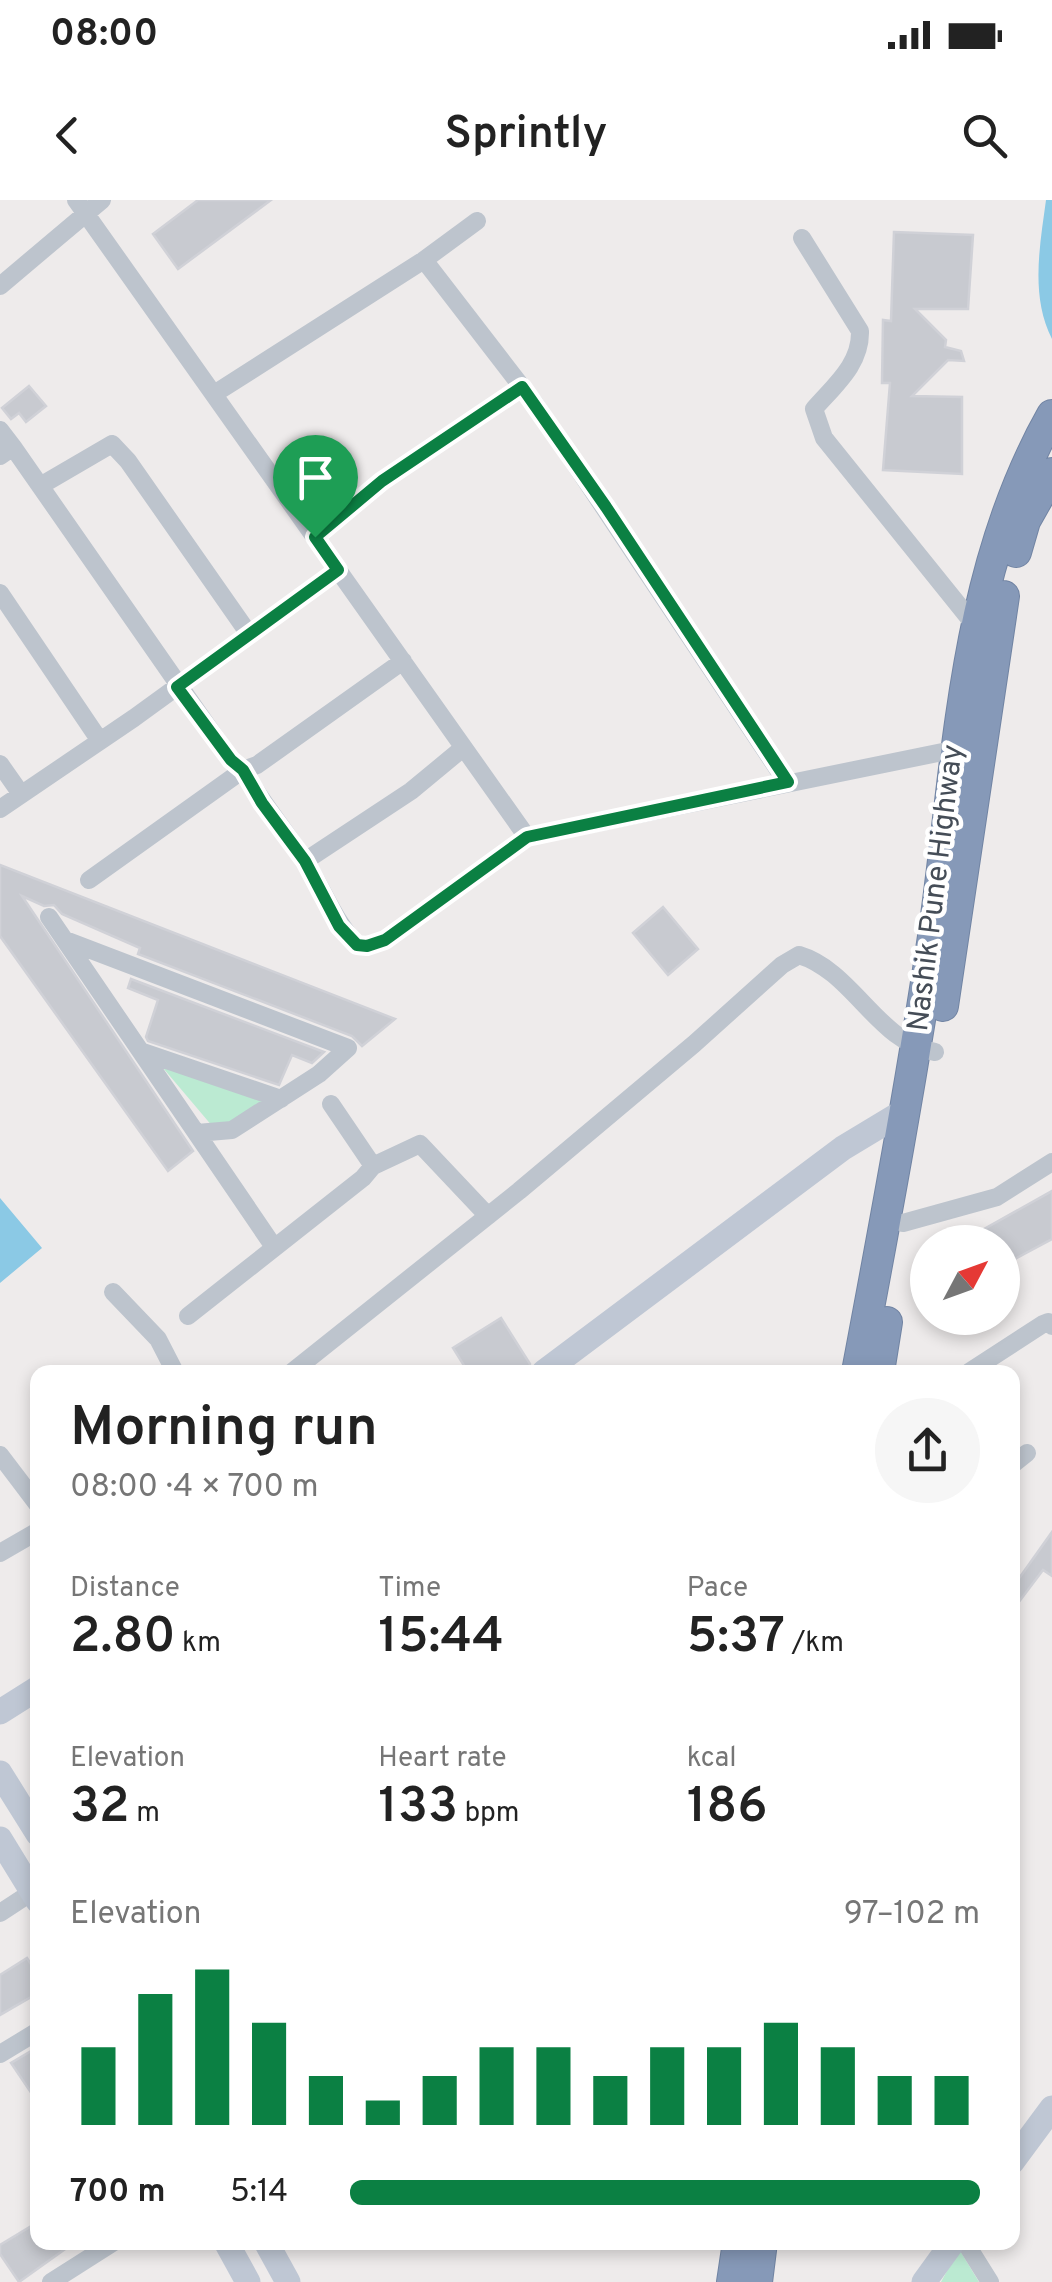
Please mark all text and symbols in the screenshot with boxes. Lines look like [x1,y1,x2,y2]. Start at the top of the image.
text: 08:00 [50,11,158,60]
text: Sprintly [445,107,607,164]
icon: back [40,108,95,163]
icon: search [957,108,1012,163]
pin [273,435,358,538]
icon: arrive [288,450,343,505]
street label: Nashik Pune Highway [901,743,973,1033]
north arrow [910,1225,1020,1335]
map controls [910,1225,1020,1335]
text: Morning run [70,1395,378,1465]
button: share [875,1398,980,1503]
text: 08:00 · 4 × 700 m [70,1468,319,1508]
text: Distance [70,1571,180,1607]
text: Time [378,1571,441,1607]
text: Pace [687,1571,748,1607]
text: 2.80 [70,1607,176,1670]
text: 15:44 [378,1607,504,1670]
text: 5:37 [687,1607,785,1670]
text: km [176,1626,221,1662]
text: /km [785,1626,844,1662]
text: Elevation [70,1741,185,1777]
text: Heart rate [378,1741,506,1777]
text: kcal [687,1741,736,1777]
text: 32 [70,1777,130,1840]
text: 133 [378,1777,458,1840]
text: 186 [687,1777,768,1840]
text: m [130,1796,160,1832]
text: bpm [458,1796,520,1832]
text: Elevation [70,1895,202,1935]
text: 97–102 m [844,1895,980,1935]
text: 700 m [70,2173,165,2213]
text: 5:14 [230,2173,288,2213]

